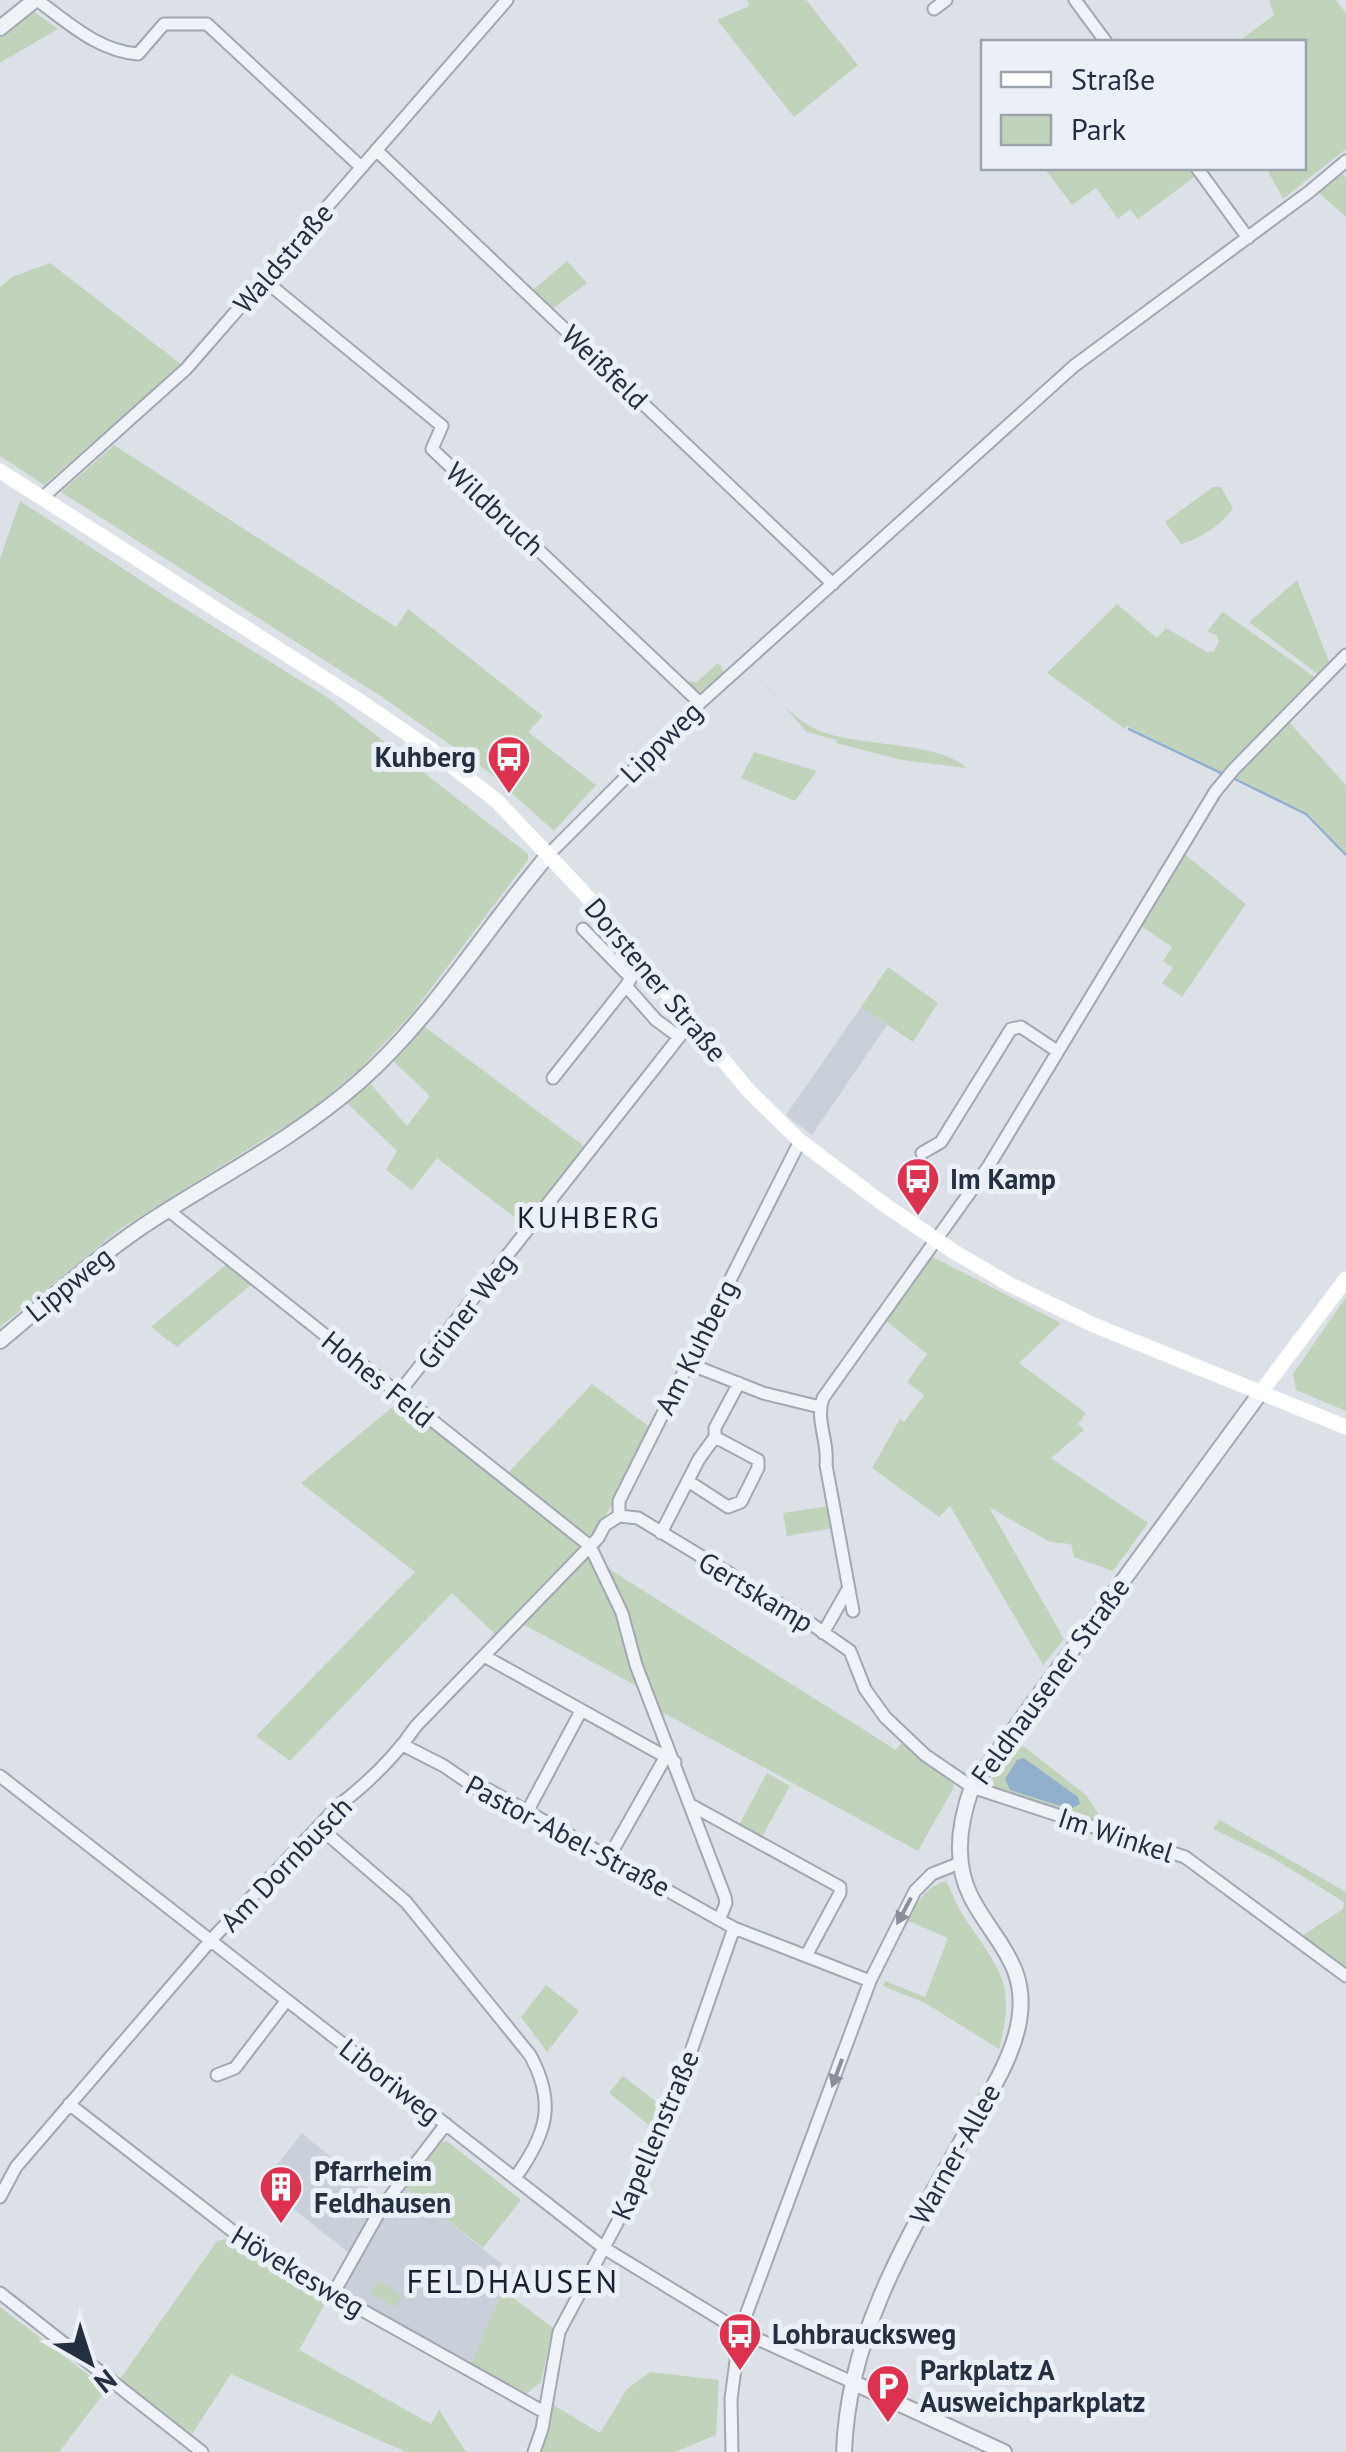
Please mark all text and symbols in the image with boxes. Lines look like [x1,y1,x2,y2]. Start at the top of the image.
legend [981,40,1306,170]
text: Straße [1071,59,1155,98]
text: Park [1071,109,1127,148]
street label: Waldstraße [224,195,341,321]
street label: Weißfeld [554,316,656,417]
street label: Wildbruch [438,454,552,564]
street label: Lippweg [612,693,710,791]
bus stop icon: Kuhberg [486,734,532,795]
place label: Kuhberg [375,738,476,775]
street label: Dorstener Straße [577,890,736,1069]
bus stop icon: Im Kamp [895,1156,941,1217]
place label: Im Kamp [950,1160,1056,1197]
district label: KUHBERG [517,1197,661,1236]
street label: Lippweg [18,1237,120,1330]
street label: Grüner Weg [408,1245,523,1377]
street label: Am Kuhberg [646,1273,745,1421]
street label: Hohes Feld [314,1322,442,1435]
street label: Gertskamp [692,1543,821,1640]
street label: Feldhausener Straße [962,1570,1137,1792]
street label: Pastor-Abel-Straße [459,1766,677,1905]
street label: Am Dornbusch [212,1788,360,1939]
street label: Im Winkel [1054,1798,1179,1871]
one-way arrow [895,1897,912,1926]
street label: Liboriweg [332,2030,448,2132]
street label: Kapellenstraße [602,2044,707,2225]
one-way arrow [829,2058,844,2088]
street label: Warner-Allee [901,2077,1008,2231]
place label: Pfarrheim Feldhausen [314,2152,451,2221]
building icon: Pfarrheim Feldhausen [258,2164,304,2225]
street label: Hövekesweg [225,2216,372,2325]
district label: FELDHAUSEN [407,2260,619,2302]
bus stop icon: Lohbraucksweg [717,2311,763,2372]
north arrow [40,2312,140,2412]
place label: Lohbraucksweg [772,2315,956,2352]
place label: Parkplatz A Ausweichparkplatz [920,2351,1145,2420]
text: N [87,2362,125,2402]
parking icon: Parkplatz A Ausweichparkplatz [865,2363,911,2424]

